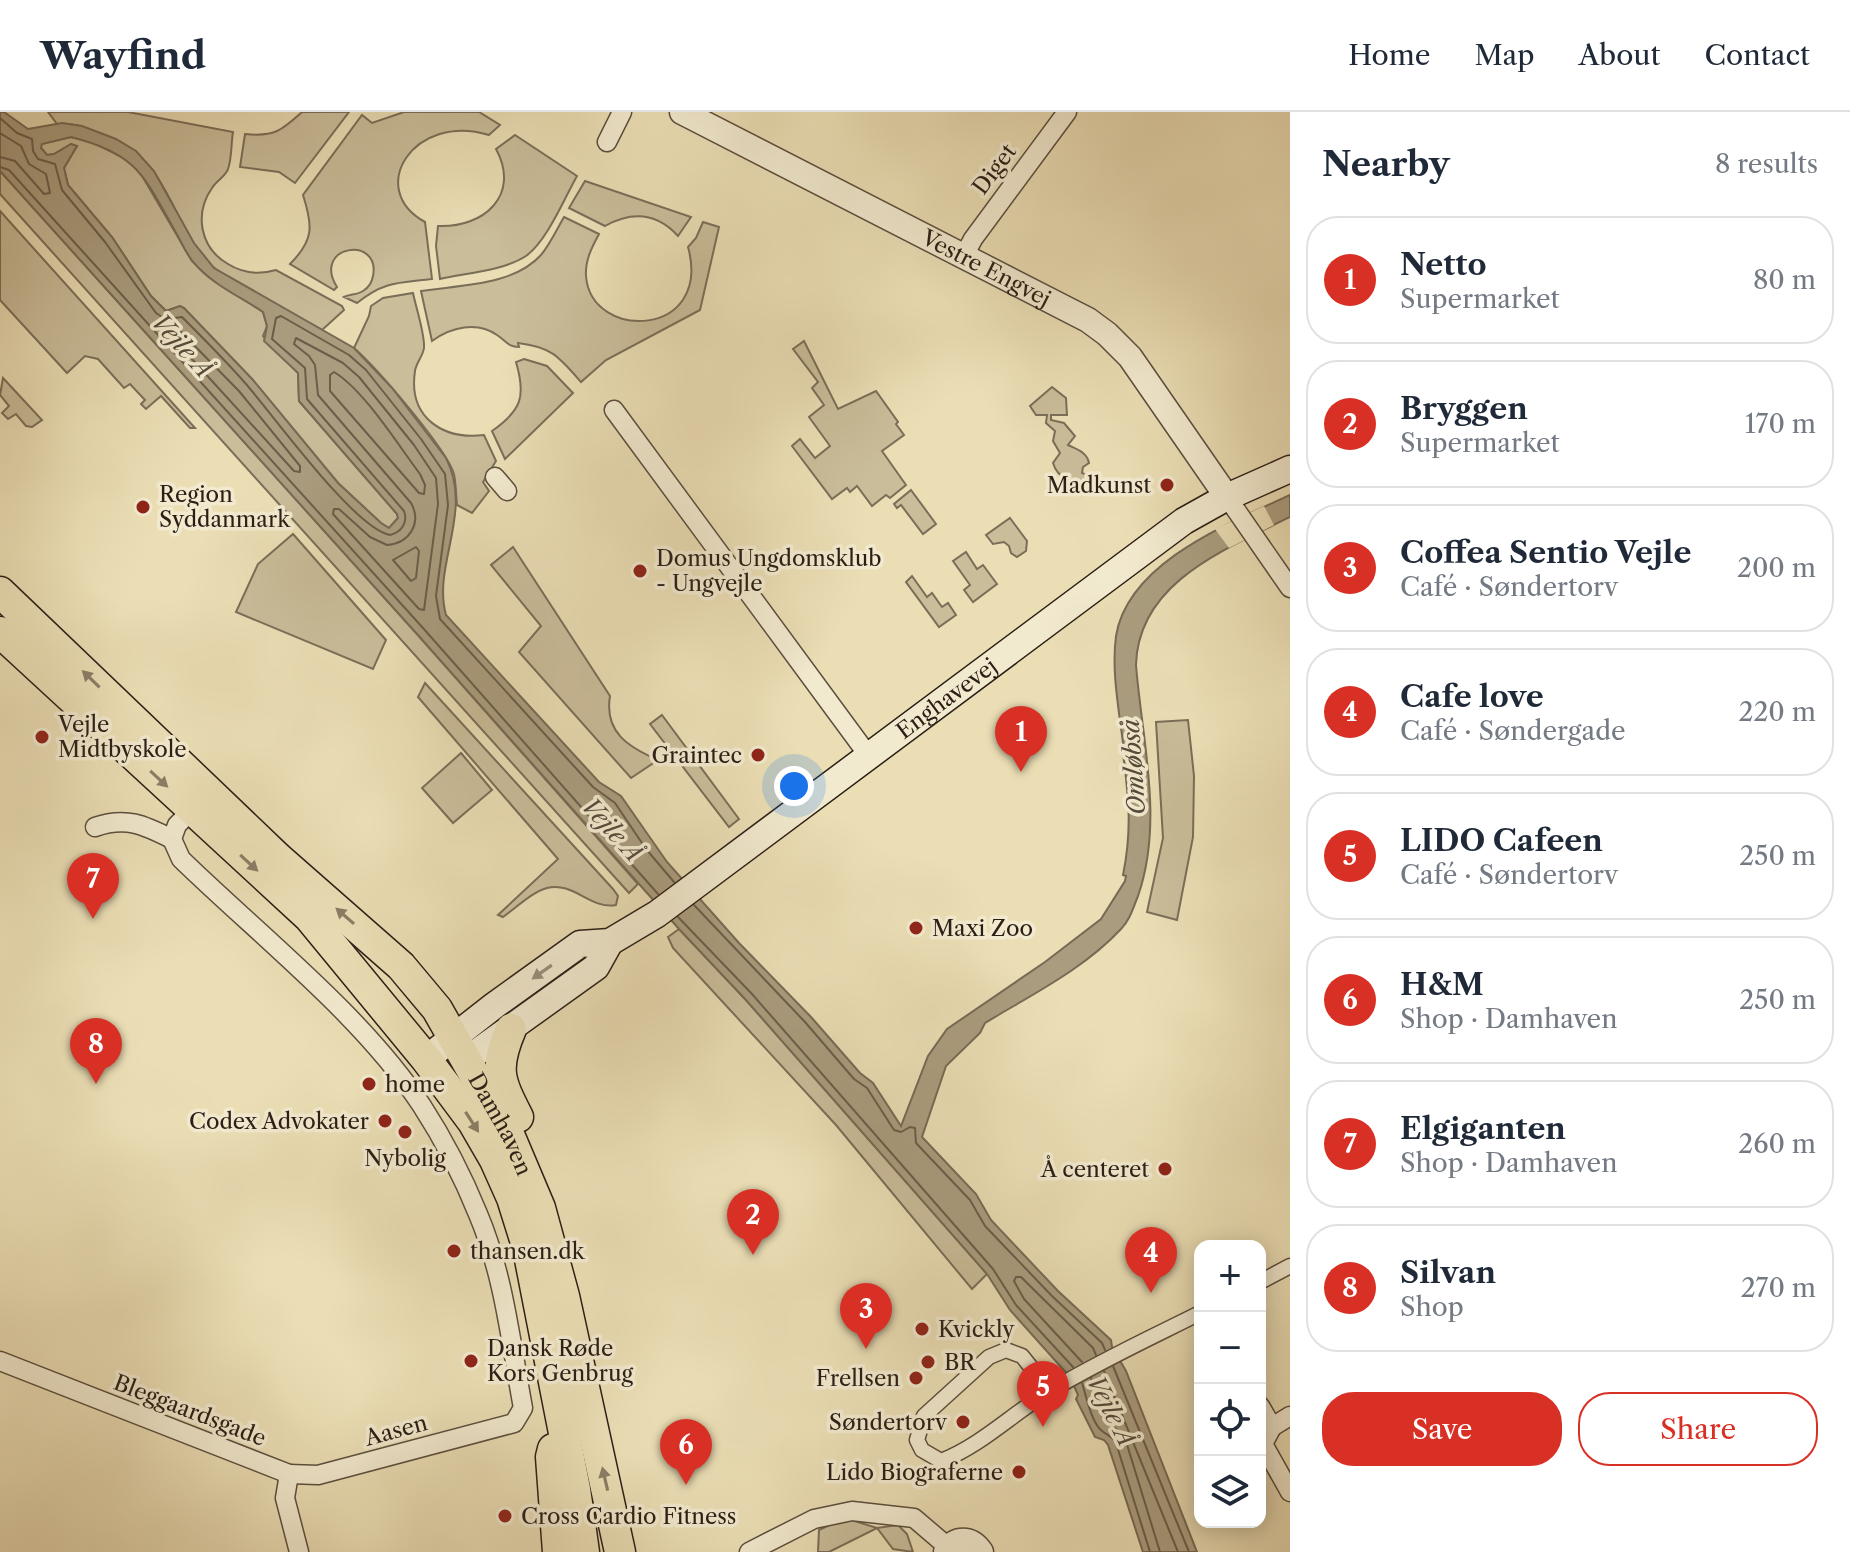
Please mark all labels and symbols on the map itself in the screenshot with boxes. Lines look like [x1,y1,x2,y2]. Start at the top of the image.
street label: Diget [967,139,1022,200]
street label: Vestre Engvej [916,224,1055,313]
water label: Vejle Å [146,307,219,384]
place label: Madkunst [1047,472,1151,499]
marker: Madkunst [1158,476,1176,494]
place label: Region Syddanmark [159,481,291,533]
marker: Region Syddanmark [134,498,152,516]
place label: Domus Ungdomsklub - Ungvejle [656,545,882,597]
marker: Domus Ungdomsklub - Ungvejle [631,562,649,580]
street label: Enghavevej [891,652,1002,745]
one-way arrow [82,671,101,689]
pin: 1 [995,706,1047,772]
place label: Vejle Midtbyskole [57,711,186,763]
water label: Omløbså [1116,718,1151,816]
marker: Vejle Midtbyskole [33,728,51,746]
place label: Graintec [651,742,742,769]
marker: Graintec [749,746,767,764]
your location [774,766,814,806]
one-way arrow [149,770,168,788]
water label: Vejle Å [576,791,649,868]
pin: 7 [67,853,119,919]
one-way arrow [239,854,258,872]
one-way arrow [335,908,354,926]
place label: Maxi Zoo [932,915,1033,942]
marker: Maxi Zoo [907,919,925,937]
one-way arrow [531,964,552,979]
pin: 8 [70,1018,122,1084]
street label: Damhaven [462,1068,538,1180]
place label: home [385,1071,445,1098]
marker: home [360,1075,378,1093]
place label: Codex Advokater [189,1108,369,1135]
one-way arrow [465,1111,479,1133]
marker: Codex Advokater [376,1112,394,1130]
marker: Nybolig [396,1123,414,1141]
place label: Nybolig [364,1145,446,1172]
place label: Å centeret [1040,1155,1149,1183]
marker: Å centeret [1156,1160,1174,1178]
pin: 2 [727,1189,779,1255]
pin: 4 [1125,1227,1177,1293]
place label: thansen.dk [470,1238,586,1265]
marker: thansen.dk [445,1242,463,1260]
pin: 3 [840,1283,892,1349]
place label: Kvickly [938,1316,1015,1343]
marker: Kvickly [913,1320,931,1338]
place label: Dansk Røde Kors Genbrug [487,1335,633,1387]
place label: BR [944,1349,976,1376]
marker: Dansk Røde Kors Genbrug [462,1352,480,1370]
marker: BR [919,1353,937,1371]
pin: 5 [1017,1361,1069,1427]
place label: Frellsen [816,1365,900,1392]
street label: Bleggaardsgade [110,1369,270,1452]
marker: Frellsen [907,1369,925,1387]
water label: Vejle Å [1081,1370,1142,1452]
street label: Aasen [361,1409,431,1452]
place label: Søndertorv [829,1409,948,1436]
marker: Søndertorv [954,1413,972,1431]
pin: 6 [660,1419,712,1485]
place label: Lido Biograferne [826,1459,1003,1486]
marker: Lido Biograferne [1010,1463,1028,1481]
one-way arrow [598,1467,611,1492]
place label: Cross Cardio Fitness [521,1503,736,1530]
marker: Cross Cardio Fitness [496,1507,514,1525]

